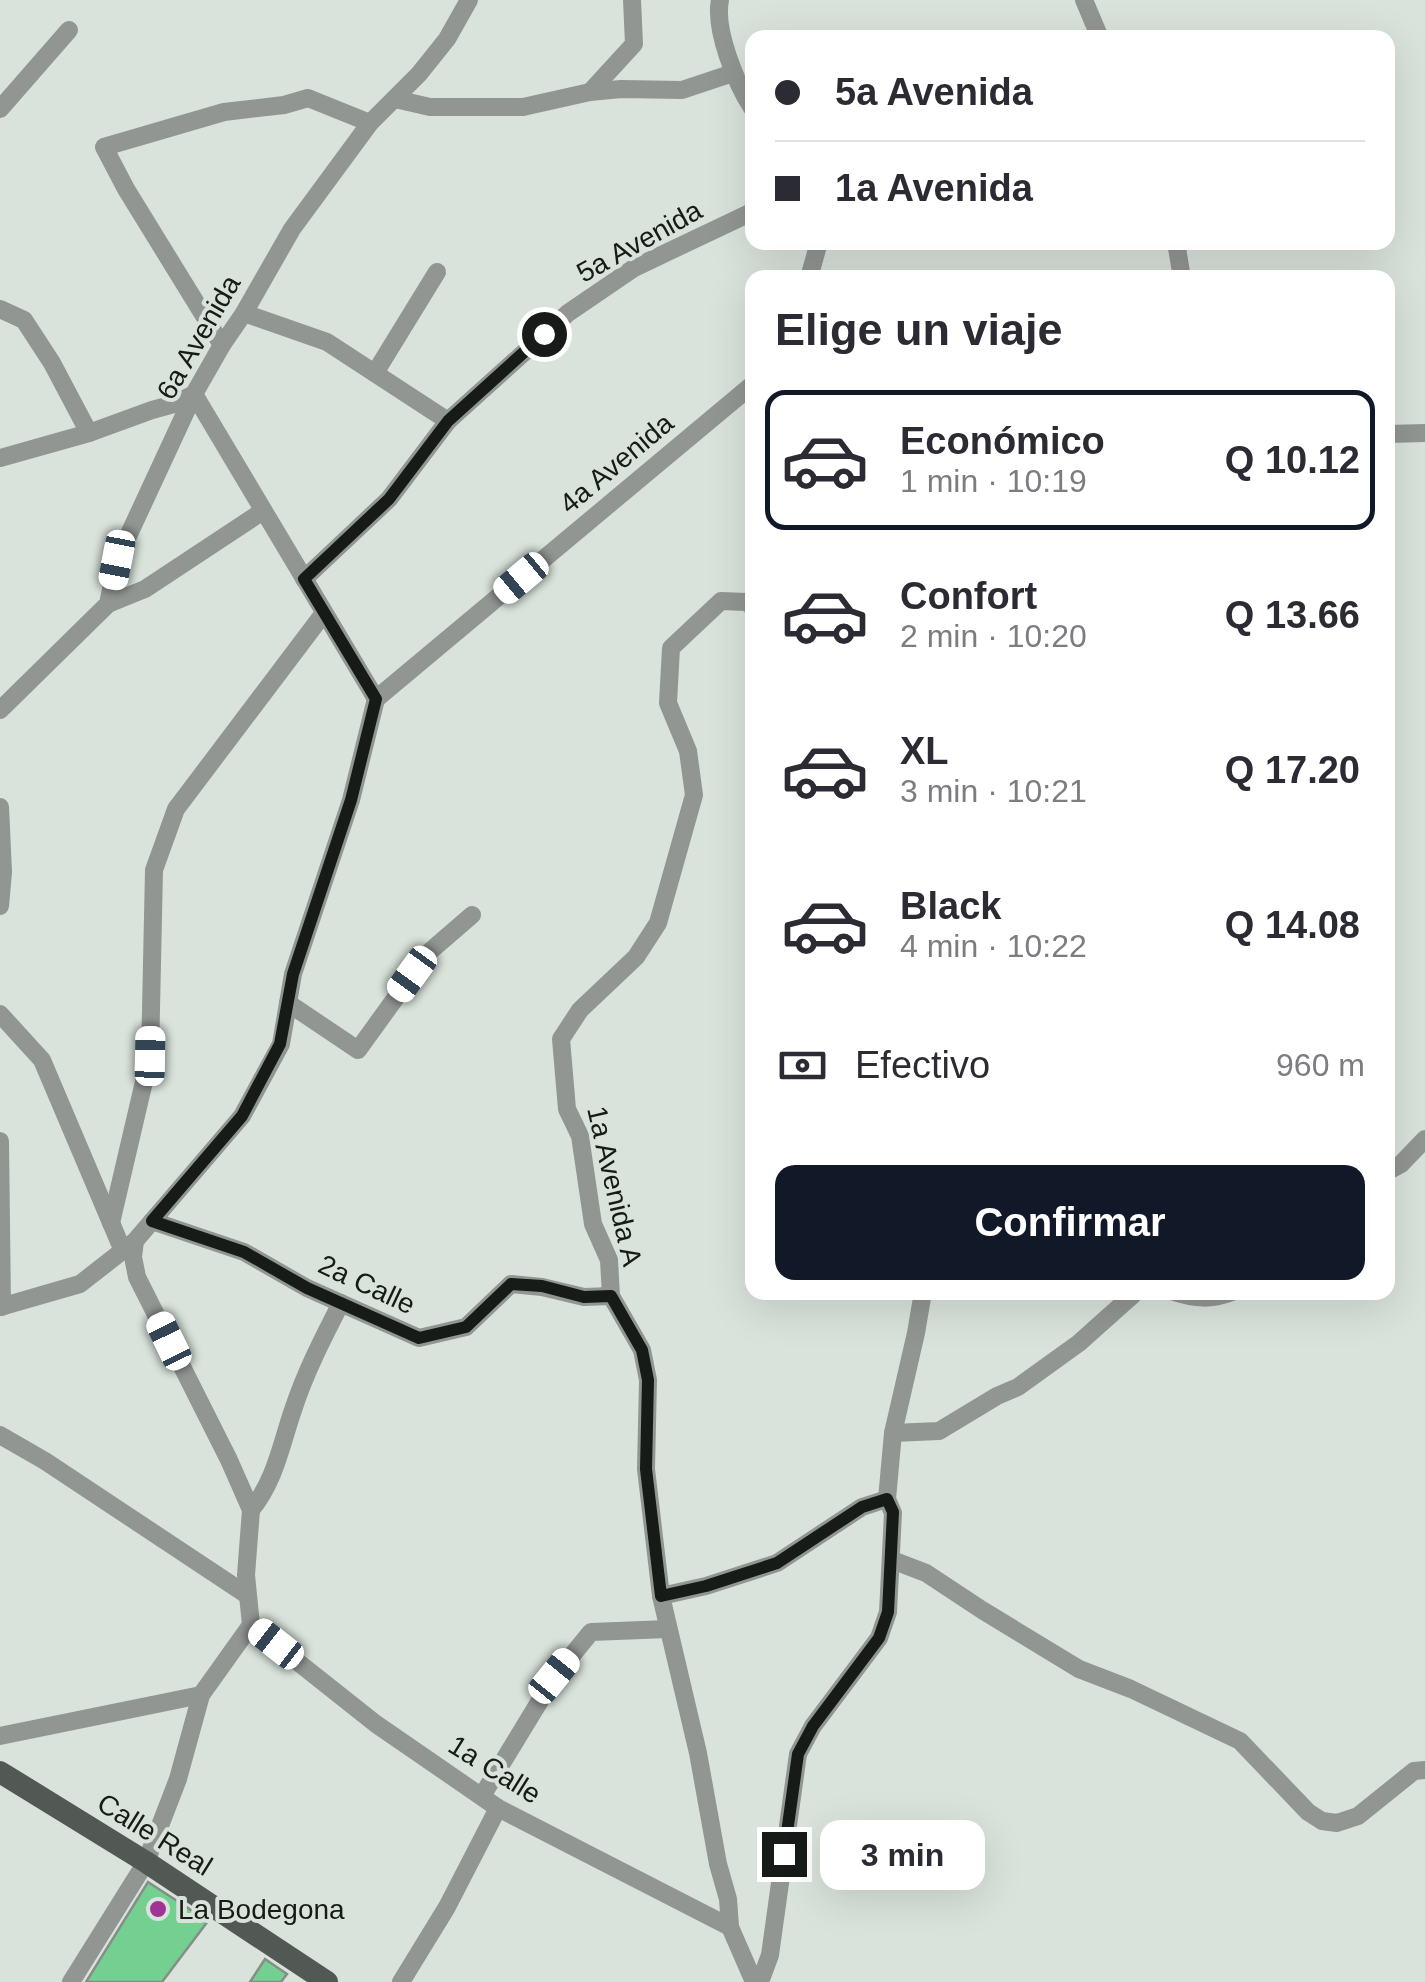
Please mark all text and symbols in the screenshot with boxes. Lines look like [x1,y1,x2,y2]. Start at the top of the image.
text: 5a Avenida [835,71,1033,113]
text: 1a Avenida [835,167,1033,209]
street label: 5a Avenida [571,194,708,288]
street label: 6a Avenida [150,269,247,405]
text: Elige un viaje [775,304,1063,355]
route start [522,312,567,357]
street label: 4a Avenida [553,407,679,520]
icon: car [780,415,870,505]
text: Económico [900,420,1105,462]
text: Q 10.12 [1225,439,1360,481]
text: 1 min · 10:19 [900,463,1087,499]
car [97,528,137,592]
car [488,547,554,609]
icon: car [780,570,870,660]
text: Confort [900,575,1037,617]
text: Q 13.66 [1225,594,1360,636]
text: 2 min · 10:20 [900,618,1087,654]
icon: car [780,725,870,815]
text: XL [900,730,949,772]
text: Q 17.20 [1225,749,1360,791]
text: 3 min · 10:21 [900,773,1087,809]
icon: car [780,880,870,970]
text: Black [900,885,1001,927]
text: Q 14.08 [1225,904,1360,946]
text: 4 min · 10:22 [900,928,1087,964]
car [382,941,442,1007]
car [134,1026,166,1086]
icon: cash [775,1038,830,1093]
text: Efectivo [855,1044,990,1086]
text: 960 m [1276,1047,1365,1083]
street label: 1a Avenida A [581,1103,648,1269]
button: Confirmar [775,1165,1365,1280]
street label: 2a Calle [314,1249,420,1320]
car [142,1307,196,1375]
car [243,1614,309,1674]
car [523,1643,585,1709]
street label: 1a Calle [443,1729,547,1810]
street label: Calle Real [92,1787,218,1882]
callout: 3 min [819,1819,984,1889]
route end [762,1832,807,1877]
text: 3 min [861,1837,944,1873]
place label: La Bodegona [178,1894,345,1925]
marker: La Bodegona [147,1898,169,1920]

